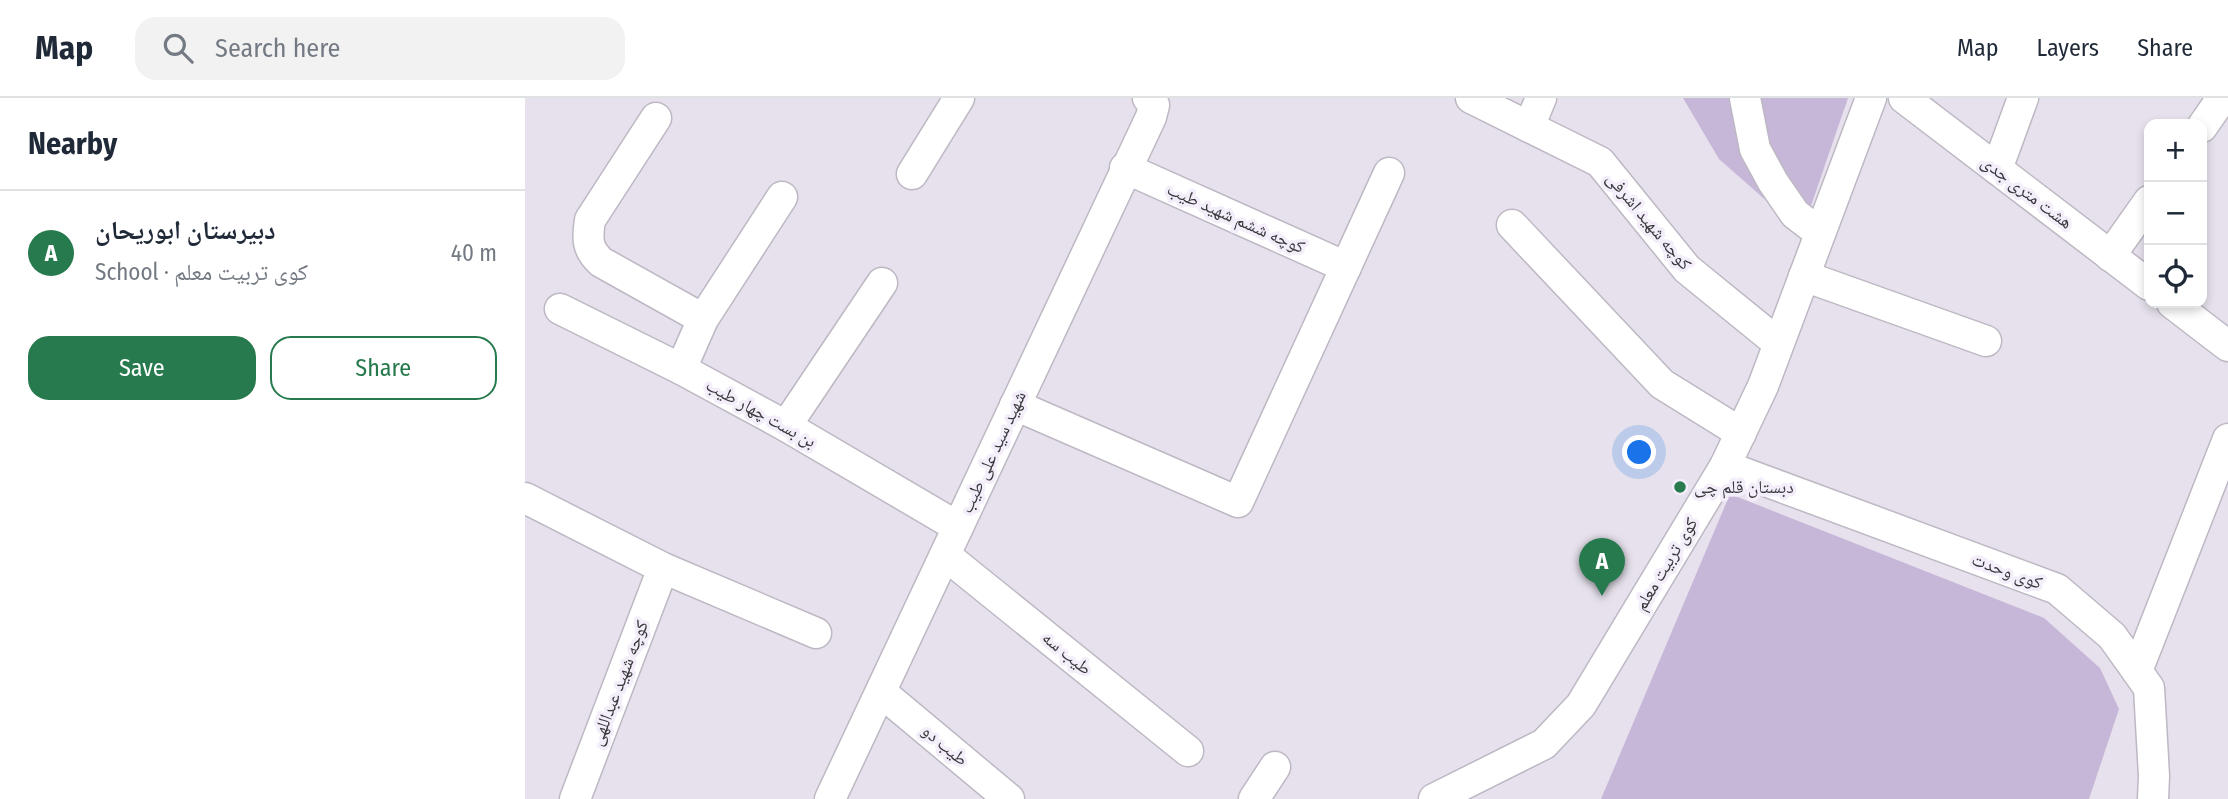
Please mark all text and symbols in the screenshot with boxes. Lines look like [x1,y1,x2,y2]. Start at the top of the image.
search box [135,17,625,80]
text: Map [35,28,93,68]
icon: search [159,29,197,67]
text: Search here [215,33,340,64]
text: Map [1957,34,1999,62]
text: Layers [2037,34,2099,62]
text: Share [2137,34,2193,62]
map controls [2144,119,2207,308]
button: + [2144,119,2207,182]
text: Nearby [28,126,117,162]
street label: هشت متری جدی [1977,151,2077,233]
street label: کوچه شهید اشرفی [1602,168,1697,275]
street label: کوچه ششم شهید طیب [1163,178,1309,259]
button: − [2144,182,2207,245]
text: دبیرستان ابوریحان [95,215,275,246]
text: A [45,239,57,267]
text: 40 m [451,239,497,267]
button: locate [2144,245,2207,308]
text: School · کوی تربیت معلم [95,258,308,286]
button: Save [28,336,256,400]
button: Share [270,336,497,400]
street label: بن بست چهار طیب [702,374,820,452]
street label: شهید سید علی طیب [955,387,1031,517]
your location [1622,435,1656,469]
place label: دبستان قلم چی [1694,476,1794,499]
marker: دبستان قلم چی [1672,479,1688,495]
street label: کوی تربیت معلم [1630,513,1704,615]
pin: A [1579,538,1625,596]
street label: کوی وحدت [1969,548,2046,594]
street label: کوچه شهید عبداللهی [585,617,653,749]
street label: طیب سه [1038,626,1096,680]
street label: طیب دو [918,719,972,771]

